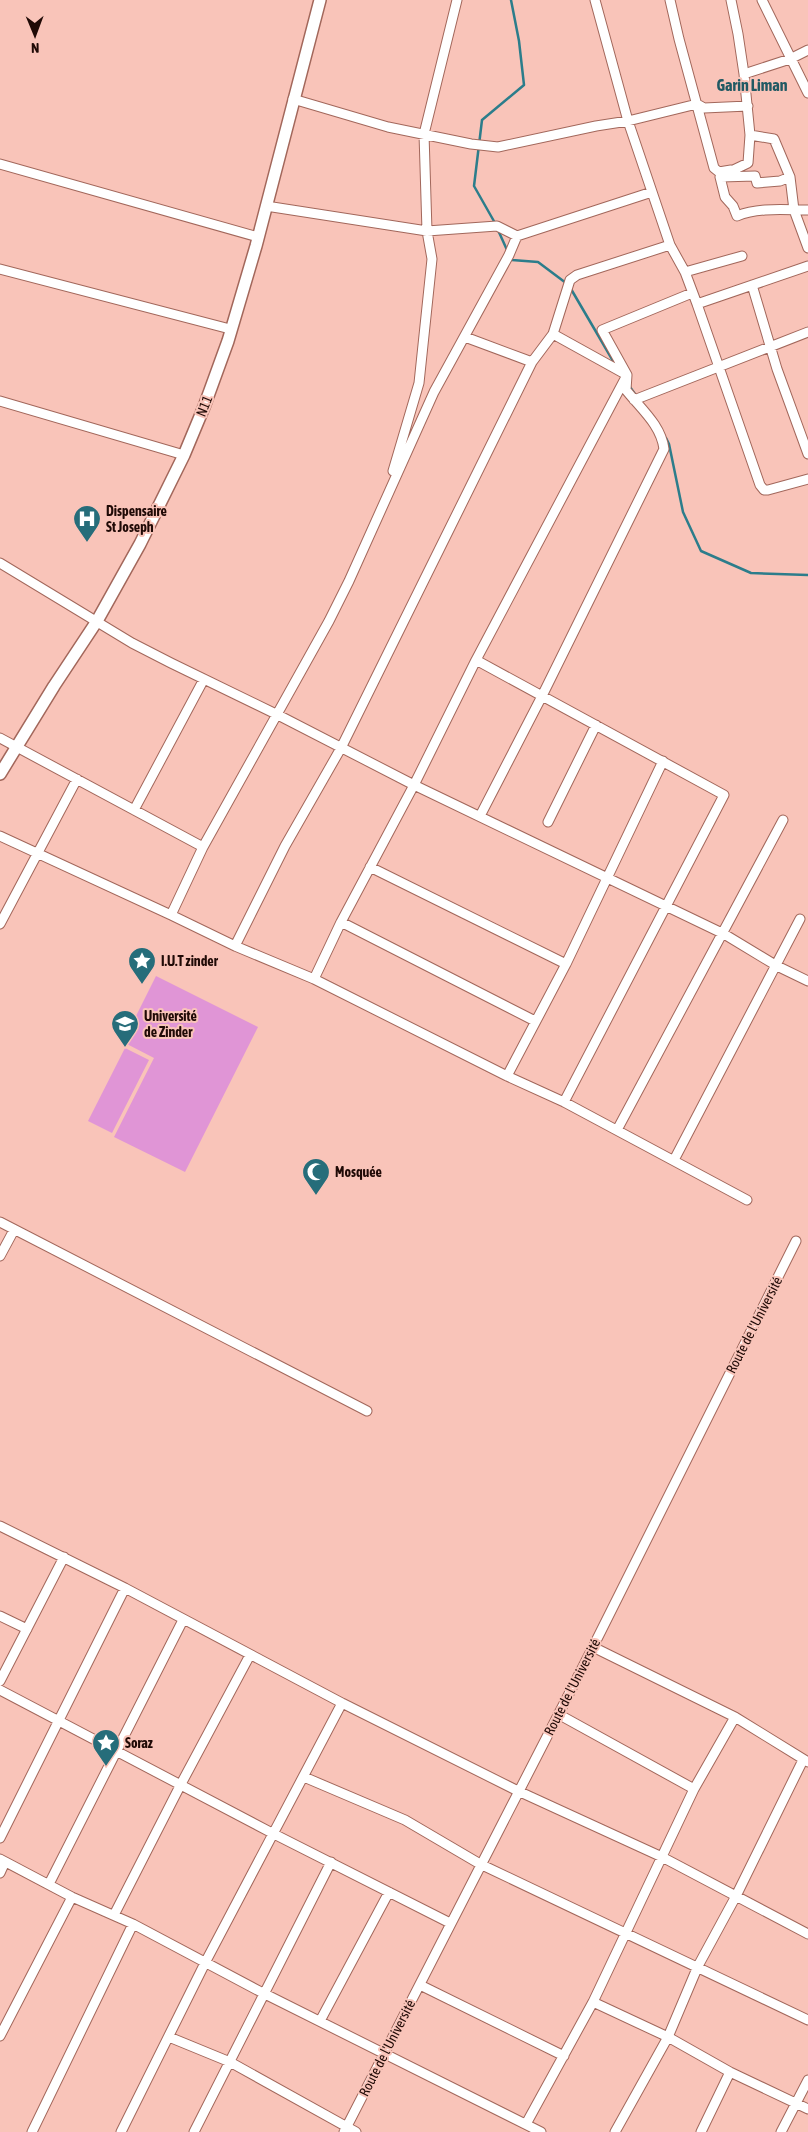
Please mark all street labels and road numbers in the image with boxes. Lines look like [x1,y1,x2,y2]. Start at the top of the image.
street label: N11 [193,393,215,419]
street label: Route de l'Université [723,1274,785,1376]
street label: Route de l'Université [541,1636,603,1738]
street label: Route de l'Université [356,1997,418,2099]

